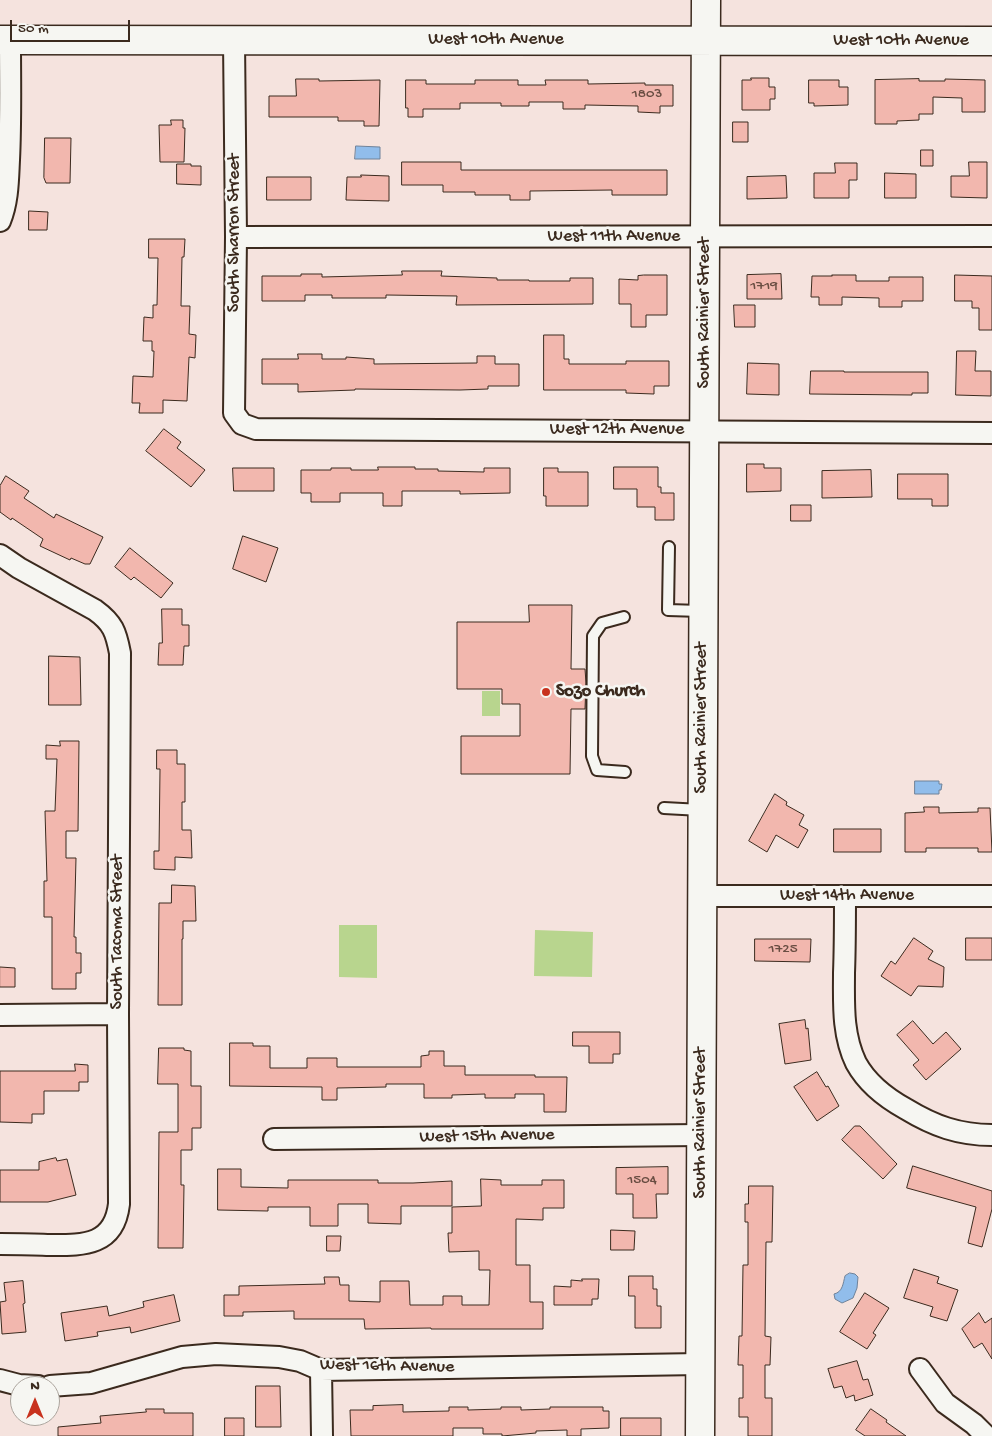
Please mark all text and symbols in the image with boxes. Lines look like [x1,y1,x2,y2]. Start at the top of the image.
scale bar [12,10,132,42]
text: 50 m [18,20,49,38]
street label: West 10th Avenue [428,29,564,51]
street label: West 10th Avenue [833,30,969,52]
house number: 1803 [632,86,662,104]
street label: South Sharron Street [224,154,246,312]
street label: West 11th Avenue [548,226,680,248]
street label: South Rainier Street [694,237,716,389]
house number: 1719 [750,278,778,296]
street label: West 12th Avenue [550,419,684,441]
street label: South Rainier Street [691,642,713,794]
place label: Sozo Church [556,681,645,703]
marker: Sozo Church [540,686,552,698]
street label: South Tacoma Street [107,855,129,1009]
street label: West 14th Avenue [780,885,914,907]
house number: 1725 [768,941,798,959]
street label: South Rainier Street [690,1047,712,1199]
street label: West 15th Avenue [419,1125,555,1149]
house number: 1504 [627,1172,657,1190]
street label: West 16th Avenue [320,1355,454,1379]
north arrow [10,1376,60,1426]
text: N [30,1378,40,1395]

